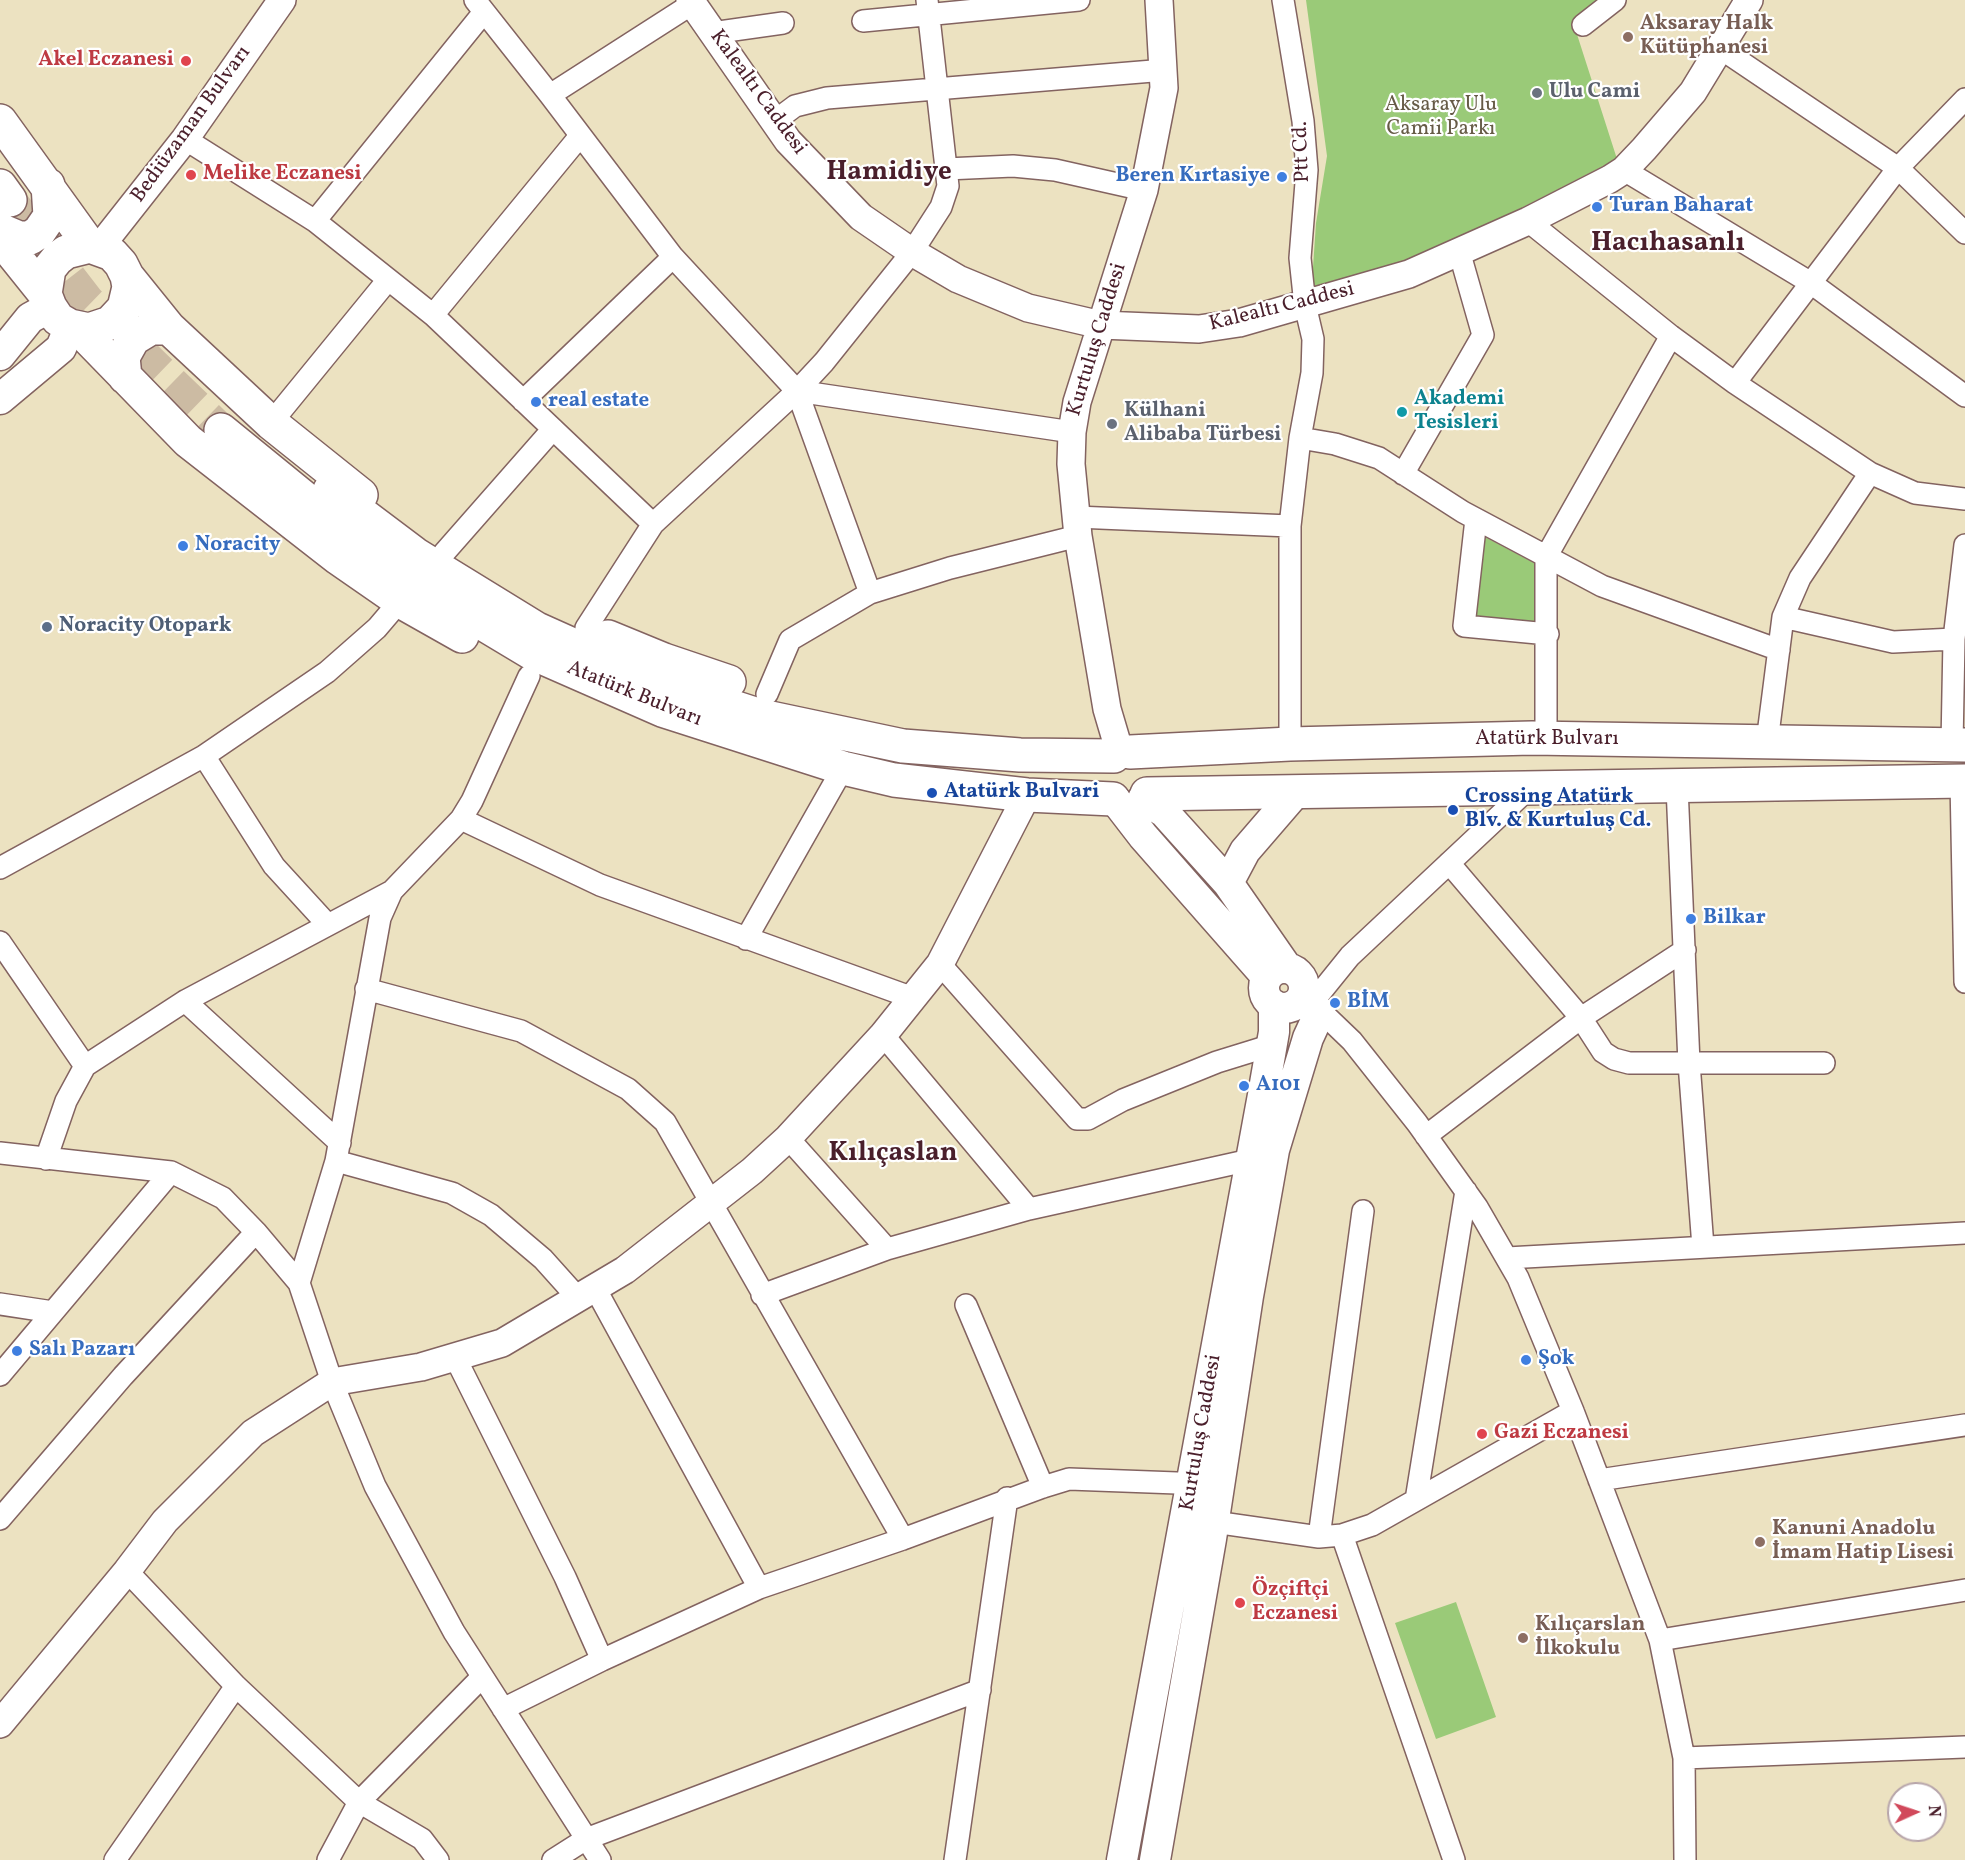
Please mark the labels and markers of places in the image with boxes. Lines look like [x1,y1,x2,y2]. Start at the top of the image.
place label: Aksaray Halk Kütüphanesi [1640,12,1773,62]
marker: Aksaray Halk Kütüphanesi [1621,30,1635,44]
place label: Akel Eczanesi [38,48,174,74]
marker: Akel Eczanesi [179,54,193,68]
place label: Ulu Cami [1549,80,1640,106]
marker: Ulu Cami [1530,86,1544,100]
place label: Melike Eczanesi [203,162,362,188]
place label: Beren Kırtasiye [1115,164,1270,190]
marker: Melike Eczanesi [184,168,198,182]
marker: Beren Kırtasiye [1275,170,1289,184]
place label: Turan Baharat [1609,194,1753,220]
marker: Turan Baharat [1590,200,1604,214]
place label: Akademi Tesisleri [1414,387,1504,437]
place label: real estate [548,389,649,415]
marker: real estate [529,395,543,409]
place label: Külhani Alibaba Türbesi [1124,399,1282,449]
marker: Akademi Tesisleri [1395,405,1409,419]
marker: Külhani Alibaba Türbesi [1105,417,1119,431]
place label: Noracity [195,533,280,559]
marker: Noracity [176,539,190,553]
place label: Noracity Otopark [59,614,231,640]
marker: Noracity Otopark [40,620,54,634]
place label: Atatürk Bulvari [944,780,1099,806]
place label: Crossing Atatürk Blv. & Kurtuluş Cd. [1465,785,1651,835]
marker: Atatürk Bulvari [925,786,939,800]
marker: Crossing Atatürk Blv. & Kurtuluş Cd. [1446,803,1460,817]
place label: Bilkar [1703,906,1766,932]
marker: Bilkar [1684,912,1698,926]
place label: BİM [1347,990,1389,1016]
marker: BİM [1328,996,1342,1010]
place label: A101 [1256,1073,1301,1099]
marker: A101 [1237,1079,1251,1093]
place label: Salı Pazarı [29,1338,135,1364]
marker: Salı Pazarı [10,1344,24,1358]
place label: Şok [1538,1347,1574,1373]
marker: Şok [1519,1353,1533,1367]
place label: Gazi Eczanesi [1494,1421,1629,1447]
marker: Gazi Eczanesi [1475,1427,1489,1441]
place label: Kanuni Anadolu İmam Hatip Lisesi [1772,1517,1954,1567]
marker: Kanuni Anadolu İmam Hatip Lisesi [1753,1535,1767,1549]
place label: Özçiftçi Eczanesi [1252,1578,1338,1628]
marker: Özçiftçi Eczanesi [1233,1596,1247,1610]
place label: Kılıçarslan İlkokulu [1535,1613,1645,1663]
marker: Kılıçarslan İlkokulu [1516,1631,1530,1645]

